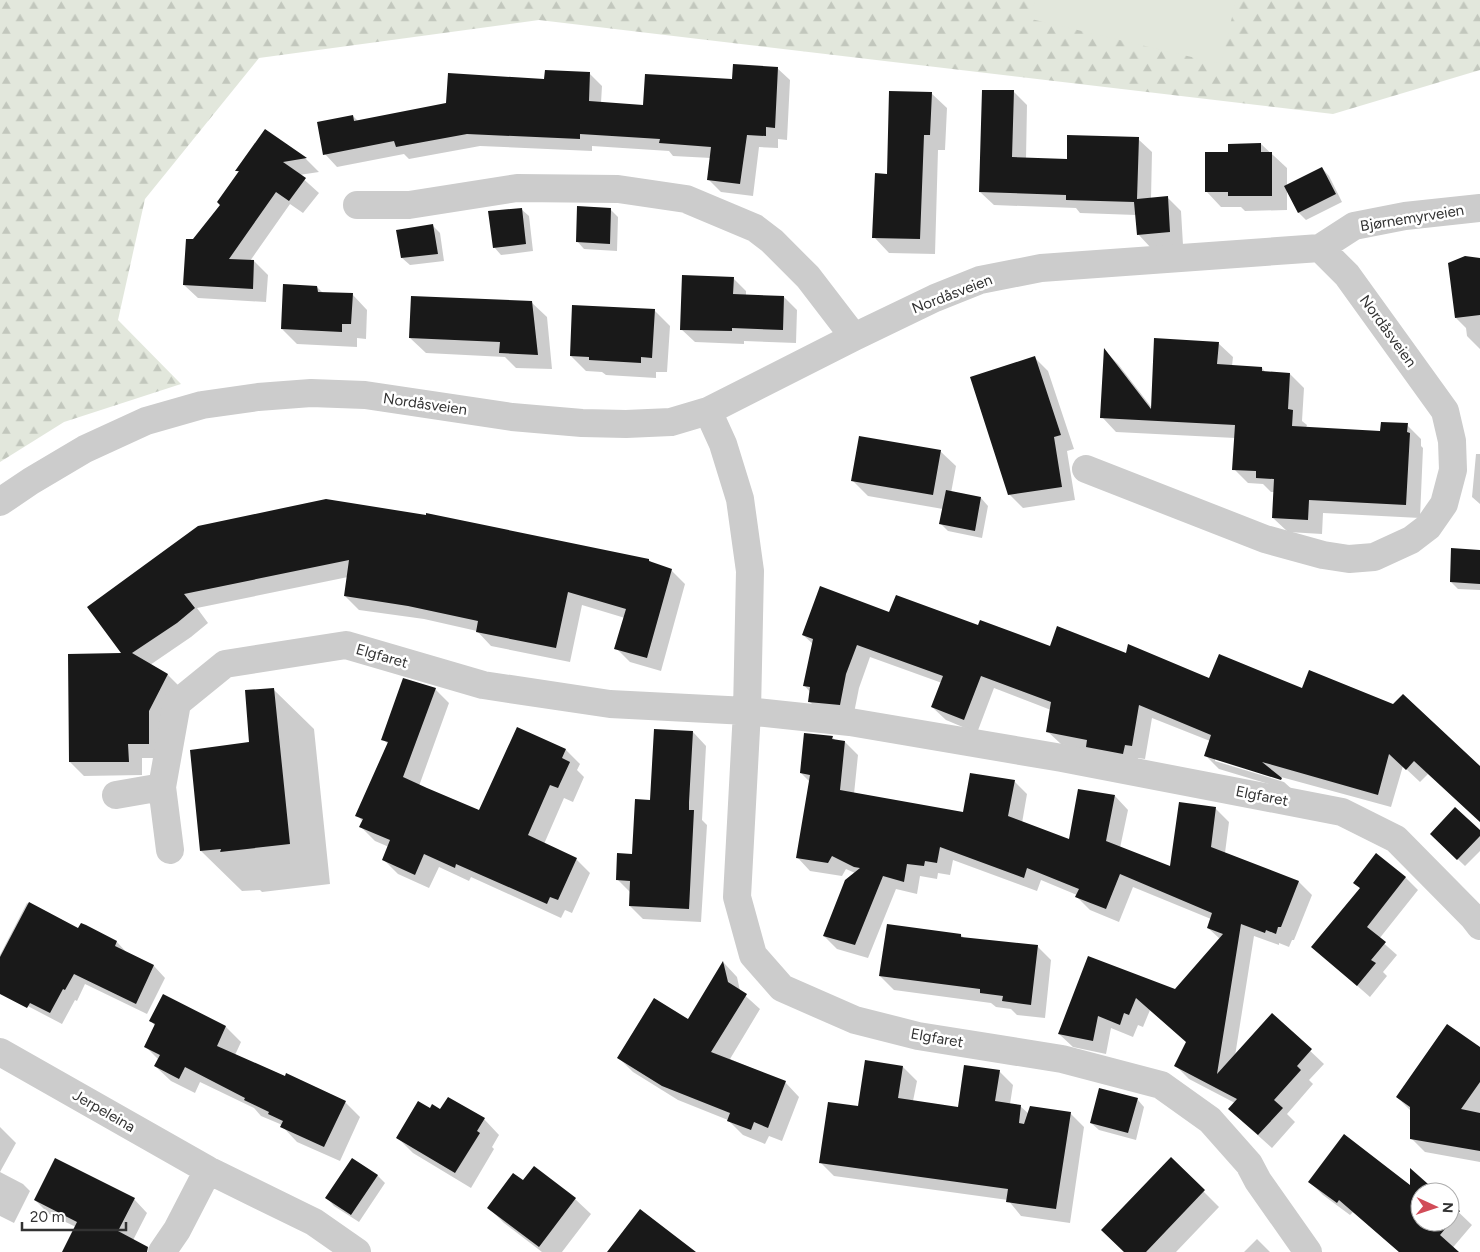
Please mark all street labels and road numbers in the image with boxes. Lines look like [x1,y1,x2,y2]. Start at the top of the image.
street label: Bjørnemyrveien [1359,201,1465,235]
street label: Nordåsveien [909,270,995,318]
street label: Nordåsveien [1356,291,1420,371]
street label: Nordåsveien [382,389,468,419]
street label: Elgfaret [354,640,410,672]
street label: Elgfaret [1234,782,1290,810]
street label: Elgfaret [909,1025,965,1052]
street label: Jerpeleina [70,1086,138,1136]

